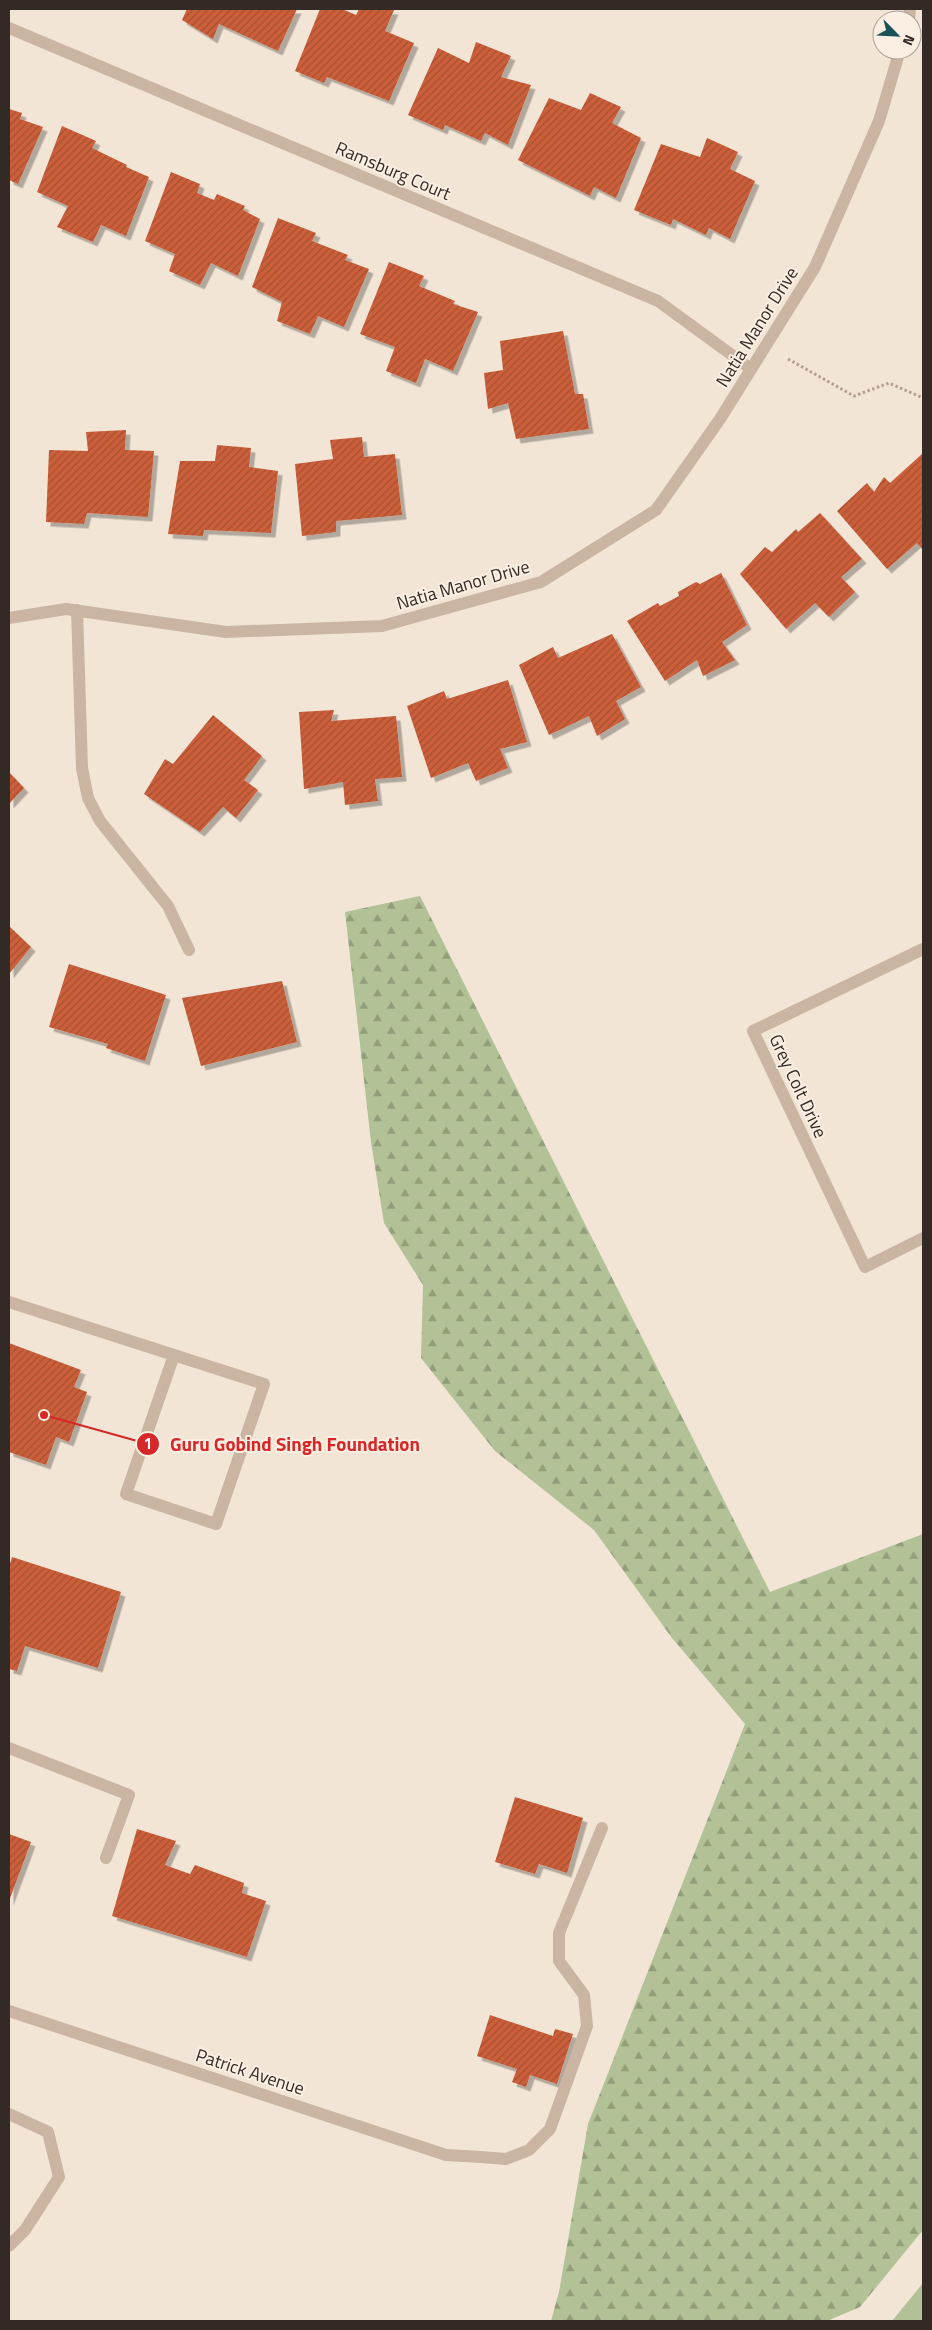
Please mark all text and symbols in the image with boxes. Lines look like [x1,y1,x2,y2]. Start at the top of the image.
north arrow [872,10,922,60]
text: N [898,32,921,49]
street label: Ramsburg Court [331,134,456,207]
street label: Natia Manor Drive [709,261,804,392]
street label: Natia Manor Drive [393,553,533,616]
street label: Grey Colt Drive [763,1029,834,1142]
callout: Guru Gobind Singh Foundation [135,1427,430,1461]
text: Guru Gobind Singh Foundation [170,1429,420,1458]
text: 1 [144,1432,152,1455]
street label: Patrick Avenue [192,2041,308,2102]

